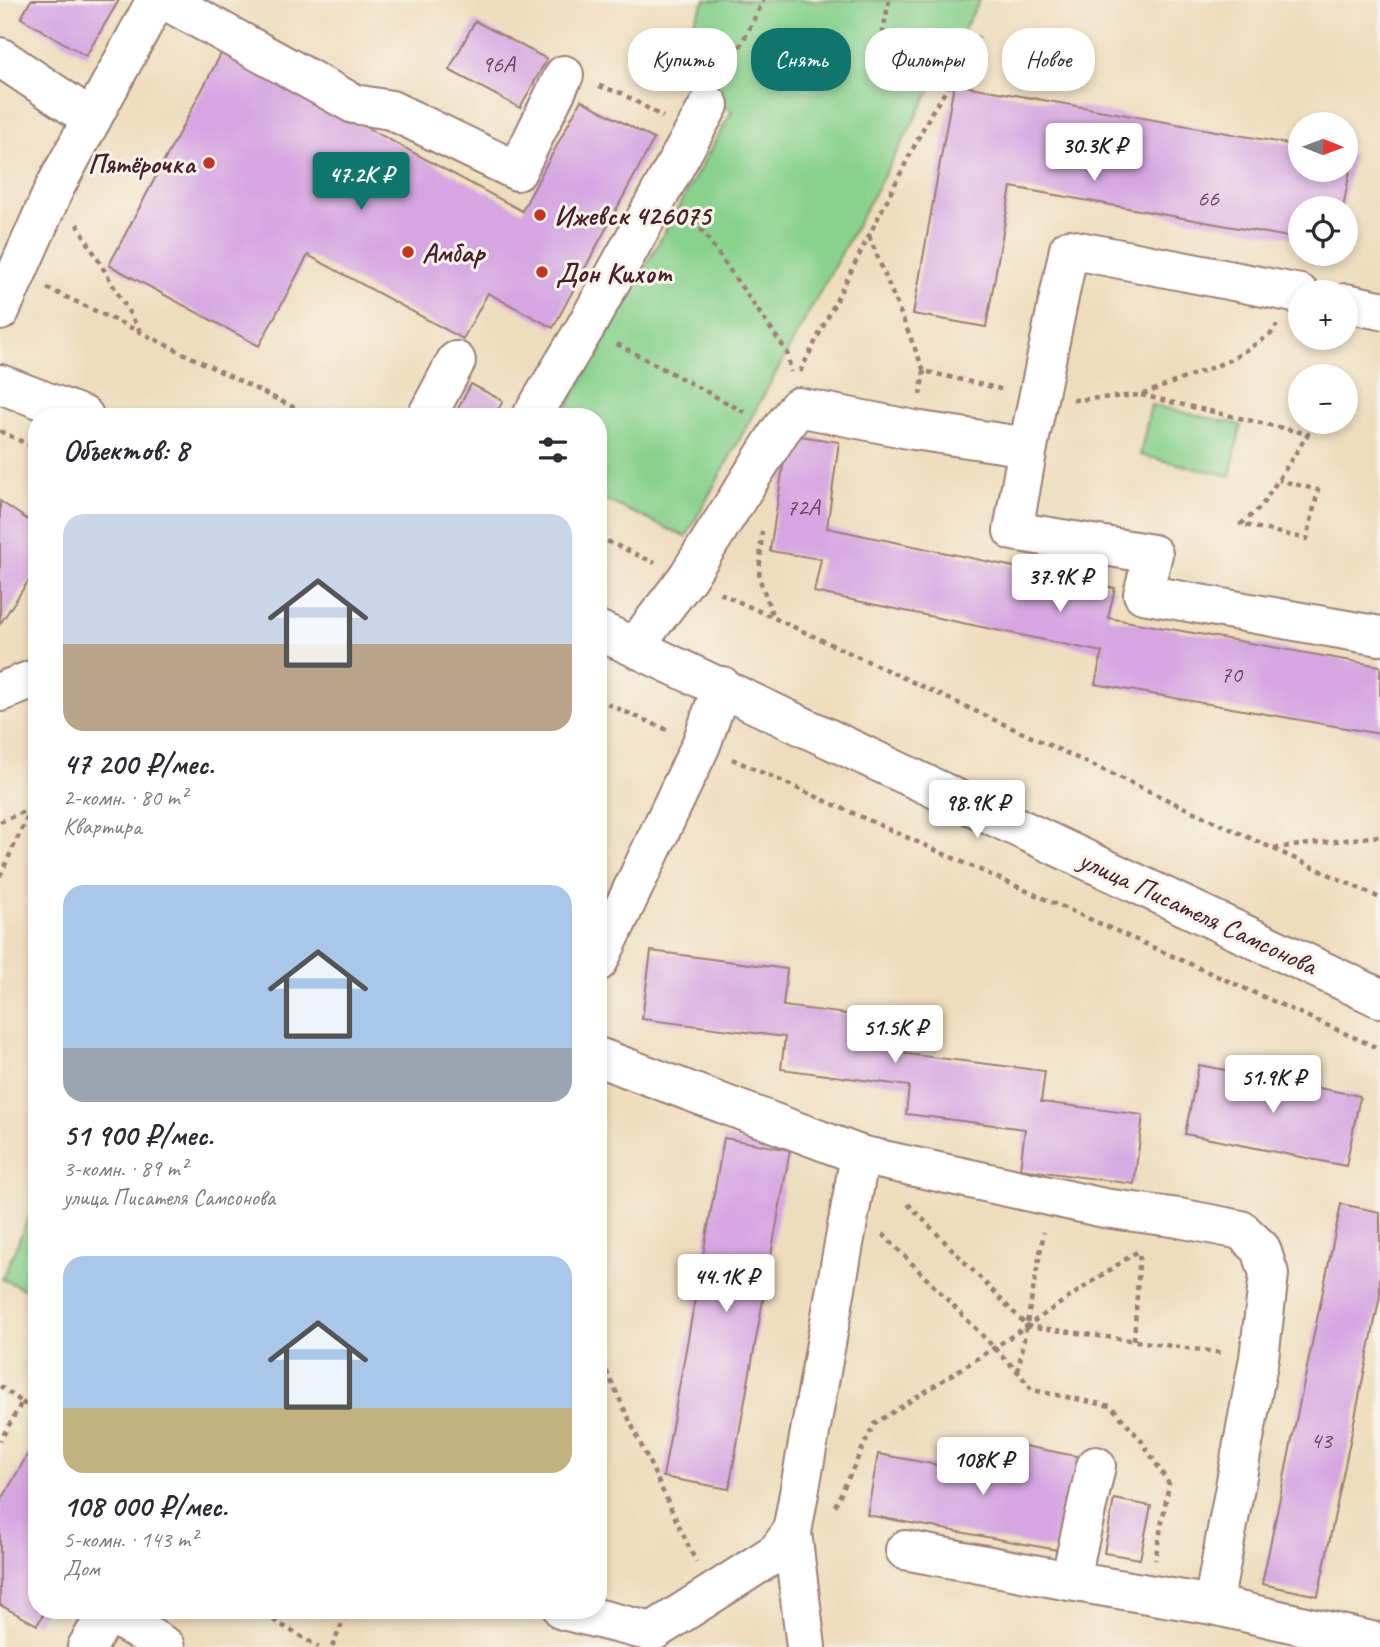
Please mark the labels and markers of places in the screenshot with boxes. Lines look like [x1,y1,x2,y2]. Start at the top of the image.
pin: 30.3K ₽ [1029,124,1159,183]
place label: Пятёрочка [88,146,197,181]
pin: 47.2K ₽ [296,152,426,212]
marker: Пятёрочка [201,155,217,171]
place label: Ижевск 426075 [554,198,713,233]
marker: Ижевск 426075 [532,207,548,223]
place label: Амбар [422,235,487,270]
marker: Амбар [400,244,416,260]
place label: Дон Кихот [556,255,673,290]
marker: Дон Кихот [534,264,550,280]
pin: 37.9K ₽ [995,554,1125,614]
pin: 98.9K ₽ [912,780,1042,840]
pin: 51.5K ₽ [830,1006,960,1065]
pin: 51.9K ₽ [1208,1056,1338,1115]
pin: 44.1K ₽ [661,1254,791,1314]
pin: 108K ₽ [926,1438,1040,1497]

